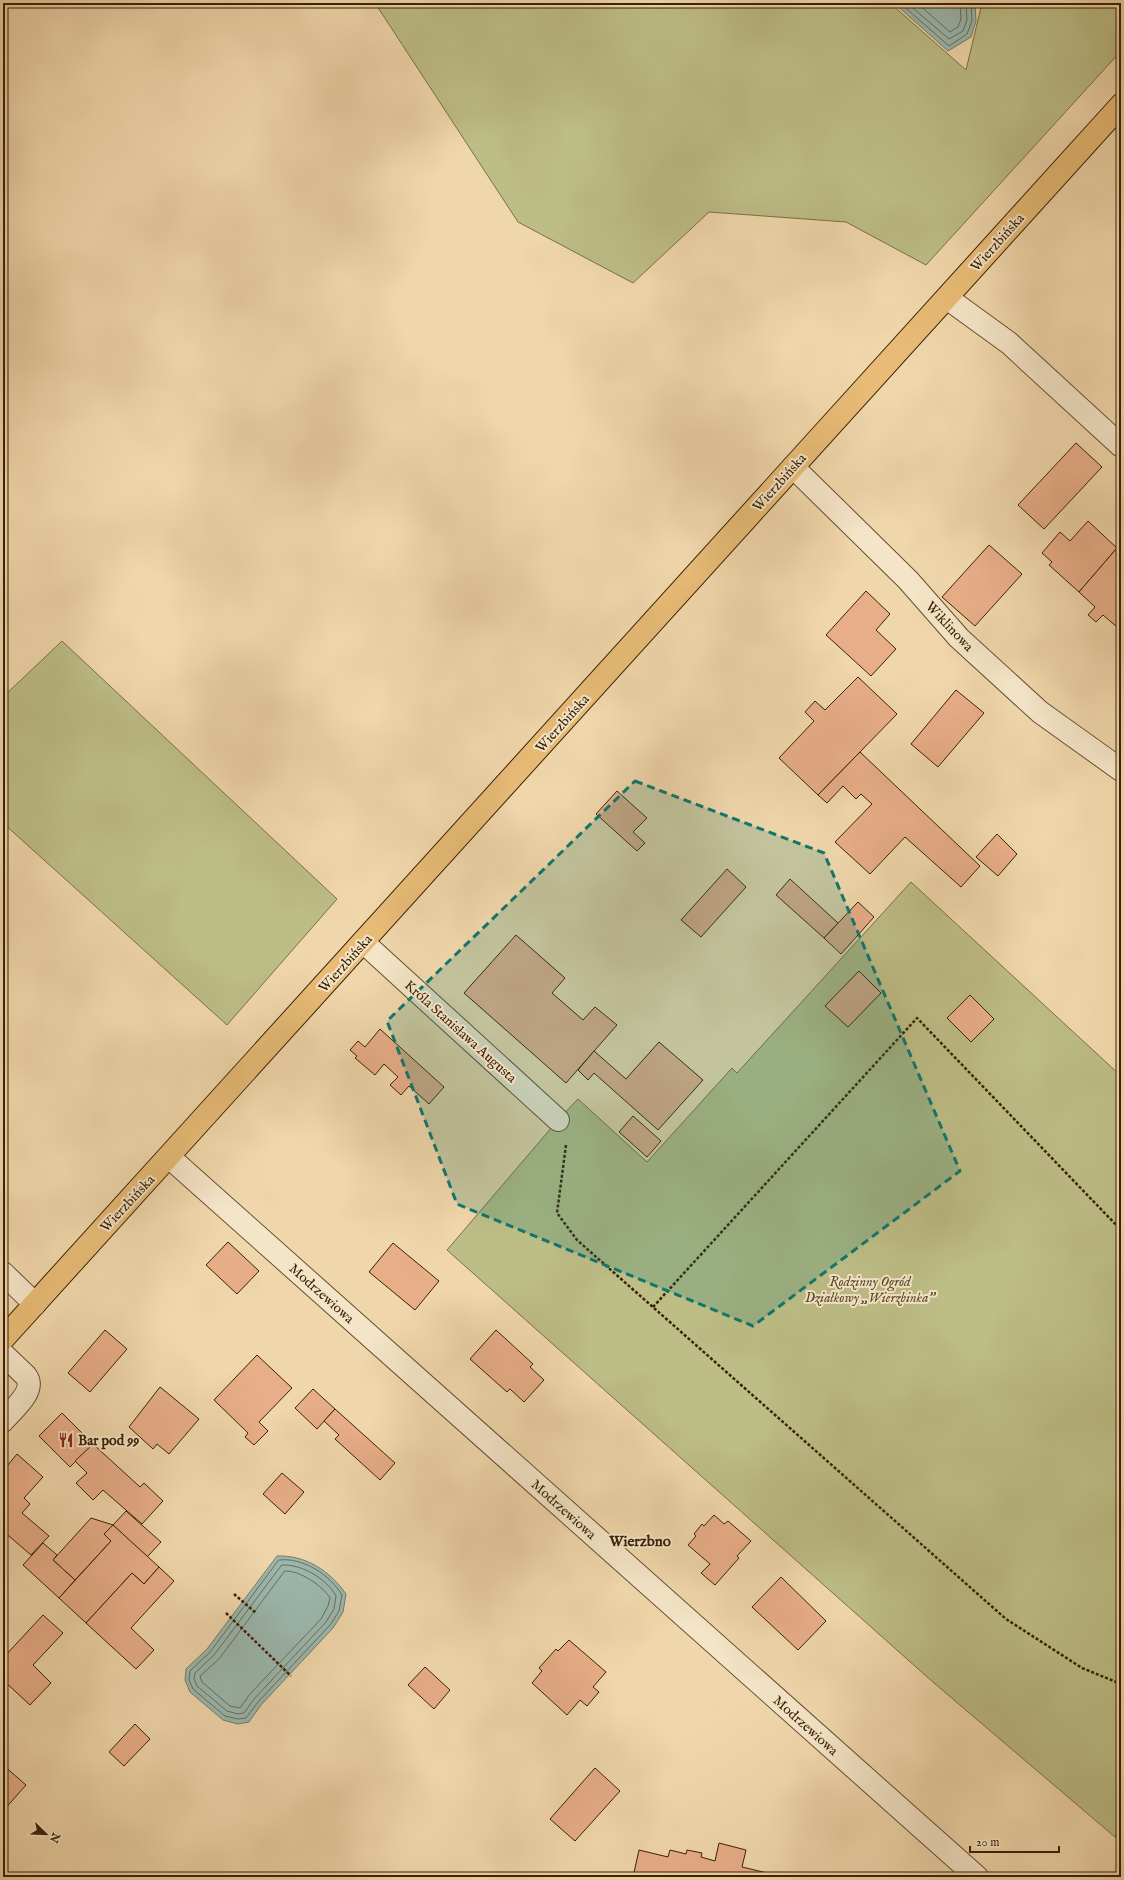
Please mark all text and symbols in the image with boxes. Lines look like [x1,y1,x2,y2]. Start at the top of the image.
street label: Wierzbińska [967,209,1029,276]
street label: Wierzbińska [749,449,811,516]
street label: Wiklinowa [921,598,978,656]
street label: Wierzbińska [532,690,594,757]
street label: Wierzbińska [315,930,377,997]
street label: Króla Stanisława Augusta [400,976,521,1088]
street label: Wierzbińska [97,1170,160,1236]
street label: Modrzewiowa [285,1260,358,1328]
park label: Rodzinny Ogród Działkowy „Wierzbinka” [805,1273,937,1307]
restaurant icon: Bar pod 99 [57,1431,75,1449]
place label: Bar pod 99 [78,1432,139,1450]
street label: Modrzewiowa [527,1476,600,1544]
district label: Wierzbno [608,1532,671,1551]
street label: Modrzewiowa [769,1692,842,1760]
north arrow [26,1814,66,1854]
scale bar [970,1828,1059,1854]
text: N [46,1829,63,1845]
text: 20 m [976,1835,999,1850]

